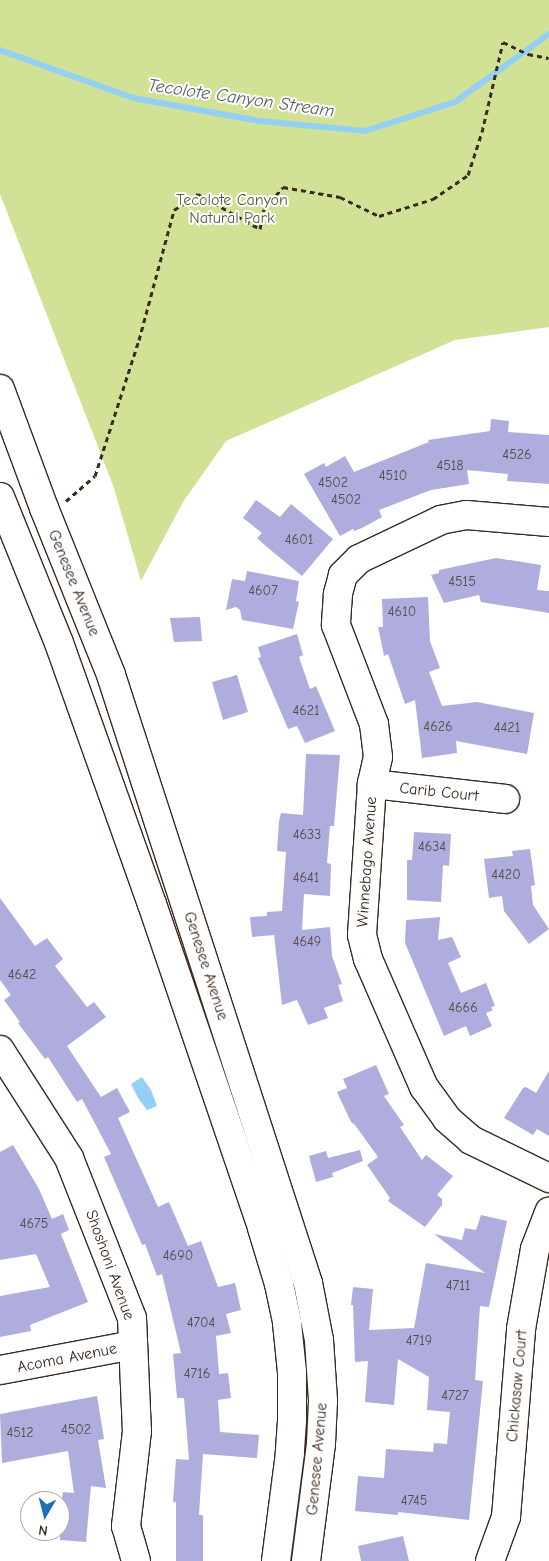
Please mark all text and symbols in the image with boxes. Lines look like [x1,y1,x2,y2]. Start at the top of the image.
water label: Tecolote Canyon Stream [146,75,336,123]
park label: Tecolote Canyon Natural Park [176,190,288,228]
house number: 4526 [502,447,532,463]
house number: 4518 [436,458,464,474]
house number: 4510 [379,468,407,484]
house number: 4502 [318,475,348,491]
house number: 4502 [331,492,361,508]
street label: Genesee Avenue [44,527,104,639]
house number: 4601 [285,532,313,548]
house number: 4515 [448,574,476,590]
house number: 4607 [248,583,278,599]
house number: 4610 [388,604,416,620]
house number: 4621 [292,703,320,719]
house number: 4626 [423,719,453,735]
house number: 4421 [494,720,520,736]
street label: Carib Court [399,778,479,806]
street label: Winnebago Avenue [353,796,381,928]
house number: 4633 [293,827,321,843]
house number: 4634 [418,839,446,855]
house number: 4420 [491,867,521,883]
house number: 4641 [293,870,319,886]
street label: Genesee Avenue [179,909,233,1023]
house number: 4649 [293,934,321,950]
house number: 4642 [8,967,36,983]
house number: 4666 [448,1000,478,1016]
street label: Shoshoni Avenue [81,1207,139,1323]
house number: 4675 [20,1216,48,1232]
house number: 4690 [163,1248,193,1264]
house number: 4711 [446,1278,470,1294]
house number: 4704 [187,1315,215,1331]
street label: Chickasaw Court [503,1329,531,1443]
house number: 4719 [406,1333,432,1349]
street label: Acoma Avenue [16,1339,118,1377]
house number: 4716 [184,1366,210,1382]
house number: 4727 [441,1388,469,1404]
street label: Genesee Avenue [303,1402,331,1516]
house number: 4502 [61,1422,91,1438]
house number: 4512 [6,1425,34,1441]
north arrow [20,1491,70,1541]
house number: 4745 [401,1493,427,1509]
text: N [37,1521,49,1539]

